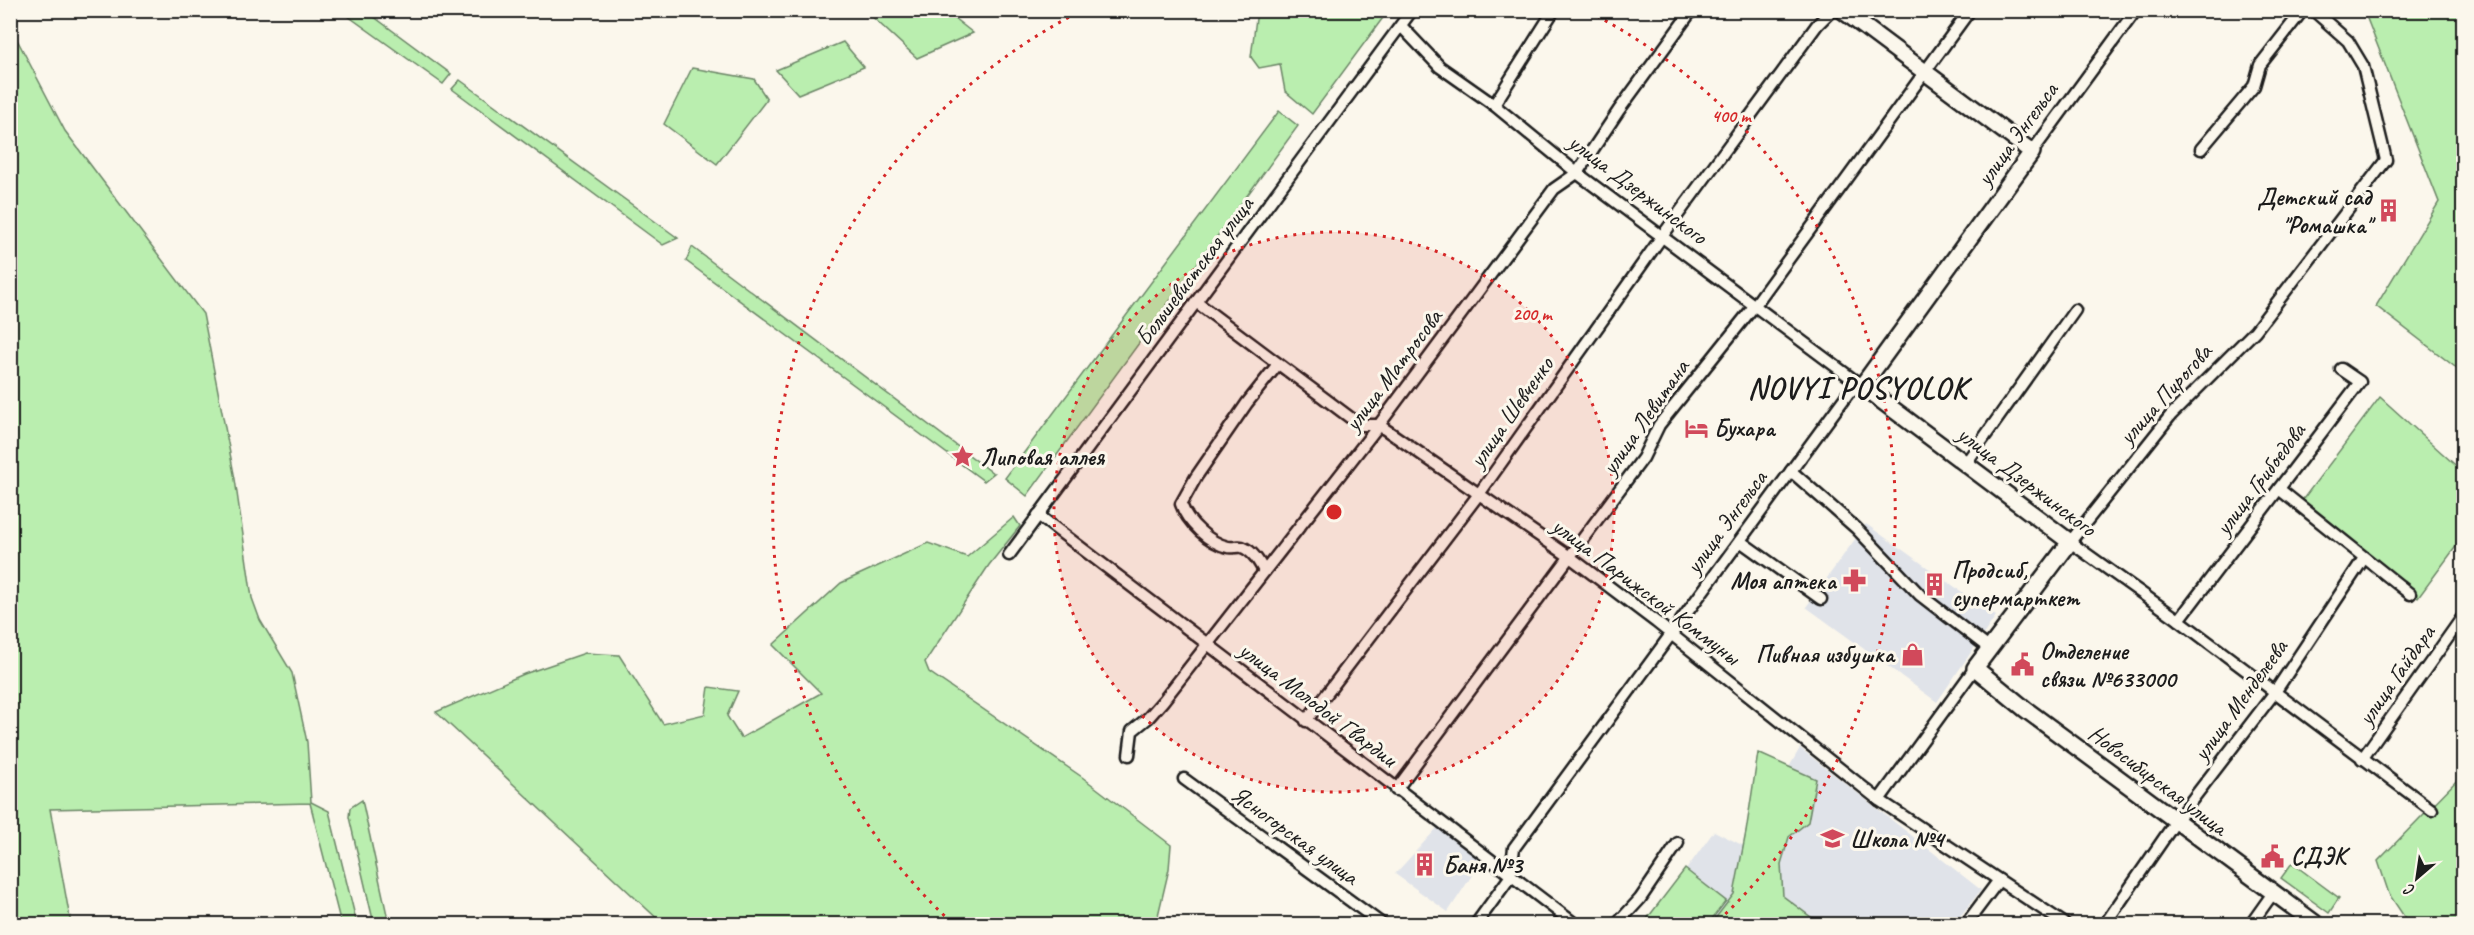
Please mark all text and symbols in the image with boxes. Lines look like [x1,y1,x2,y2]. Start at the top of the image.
street label: улица Энгельса [1968,75,2065,193]
text: 400 m [1712,105,1752,127]
street label: улица Дзержинского [1561,126,1715,252]
place label: Детский сад "Ромашка" [2257,182,2376,240]
street label: Большевистская улица [1128,189,1261,352]
building icon: Детский сад "Ромашка" [2376,198,2402,224]
street label: улица Матросова [1336,302,1450,439]
text: 200 m [1513,303,1553,325]
street label: улица Пирогова [2111,336,2219,452]
street label: улица Шевченко [1461,350,1561,475]
street label: улица Левитана [1593,352,1697,482]
district label: NOVYI POSYOLOK [1748,369,1973,407]
place label: Бухара [1714,413,1777,443]
hotel icon: Бухара [1683,415,1709,441]
street label: улица Грибоедова [2207,416,2313,543]
street label: улица Дзержинского [1950,418,2104,544]
place label: Липовая аллея [980,442,1105,472]
place icon: Липовая аллея [949,444,975,470]
street label: улица Энгельса [1677,463,1774,581]
centre of rings [1324,502,1344,522]
street label: улица Парижской Коммуны [1545,509,1748,673]
place label: Продсиб, супермарткет [1952,555,2081,613]
place label: Моя аптека [1730,566,1837,596]
pharmacy icon: Моя аптека [1841,568,1867,594]
building icon: Продсиб, супермарткет [1921,571,1947,597]
street label: улица Гайдара [2349,618,2442,733]
street label: улица Менделеева [2185,632,2295,768]
street label: улица Молодой Гвардии [1231,634,1405,775]
place label: Отделение связи №633000 [2040,636,2178,694]
place label: Пивная избушка [1756,639,1896,669]
shop icon: Пивная избушка [1899,641,1925,667]
public building icon: Отделение связи №633000 [2009,652,2035,678]
street label: Новосибирская улица [2082,718,2235,843]
street label: Ясногорская улица [1226,779,1366,892]
place label: Школа №4 [1850,824,1947,854]
school or university icon: Школа №4 [1819,826,1845,852]
place label: СДЭК [2291,841,2351,871]
public building icon: СДЭК [2260,843,2286,869]
north arrow [2387,848,2447,908]
place label: Баня №3 [1443,850,1524,880]
building icon: Баня №3 [1412,852,1438,878]
text: С [2400,879,2418,901]

